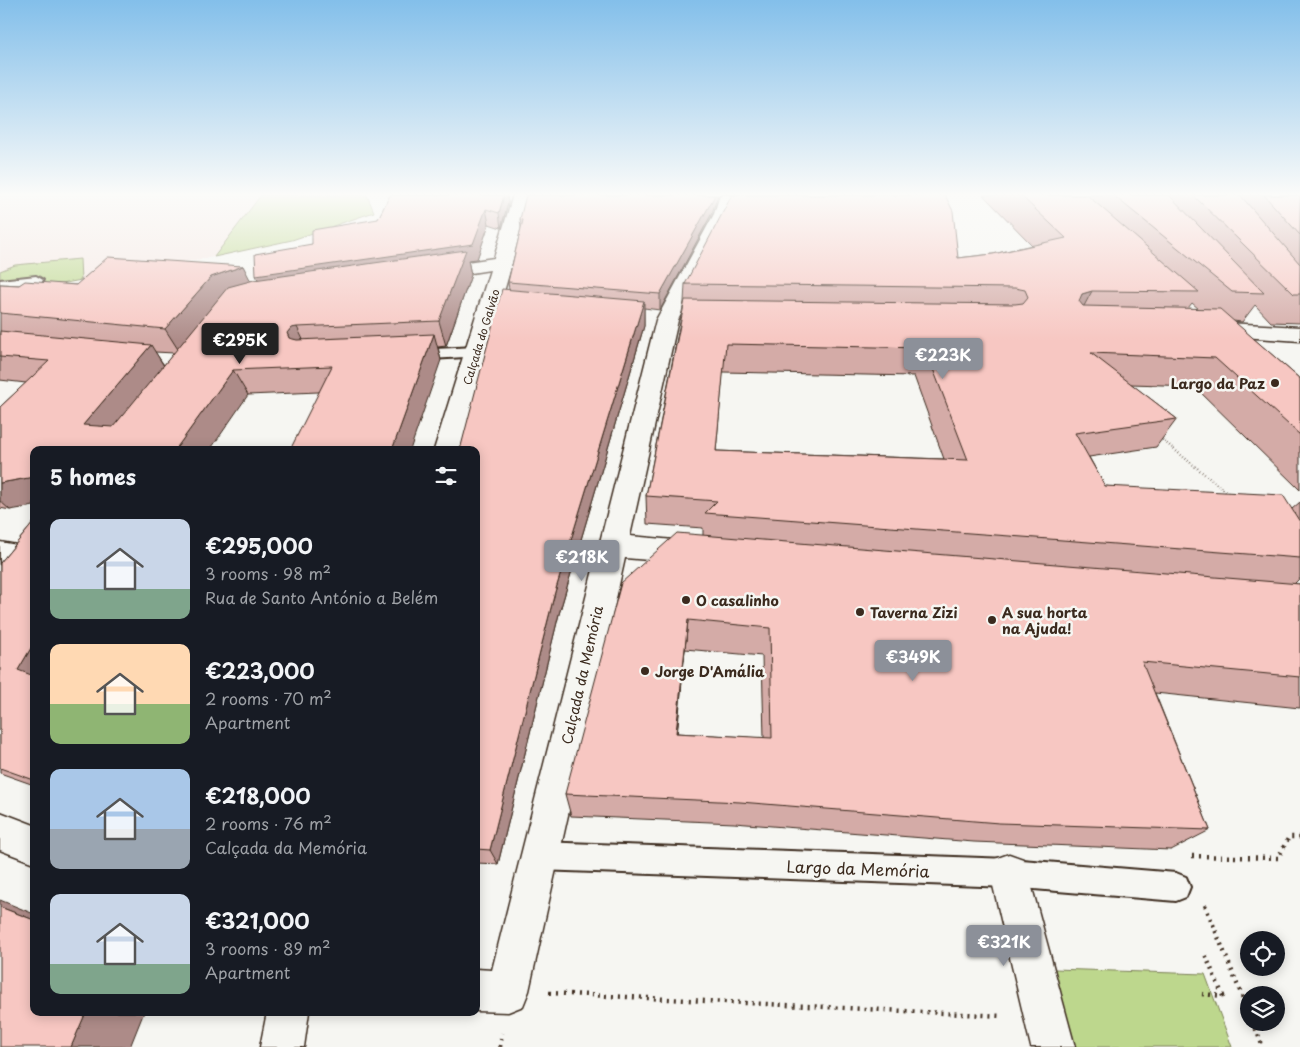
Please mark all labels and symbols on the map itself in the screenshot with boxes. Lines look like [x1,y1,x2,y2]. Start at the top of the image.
street label: Calçada do Galvão [458,287,504,387]
pin: €295K [205,322,275,365]
pin: €223K [908,338,978,380]
place label: Largo da Paz [1171,373,1265,394]
marker: Largo da Paz [1269,377,1281,389]
pin: €218K [547,540,617,582]
place label: O casalinho [696,590,779,611]
marker: O casalinho [680,594,692,606]
place label: Taverna Zizi [870,602,957,623]
place label: A sua horta na Ajuda! [1002,602,1088,639]
street label: Calçada da Memória [556,603,608,746]
marker: Taverna Zizi [854,606,866,618]
marker: A sua horta na Ajuda! [986,614,998,626]
pin: €349K [878,640,948,682]
place label: Jorge D'Amália [655,661,765,682]
marker: Jorge D'Amália [639,665,651,677]
street label: Largo da Memória [786,854,930,882]
pin: €321K [969,924,1039,967]

